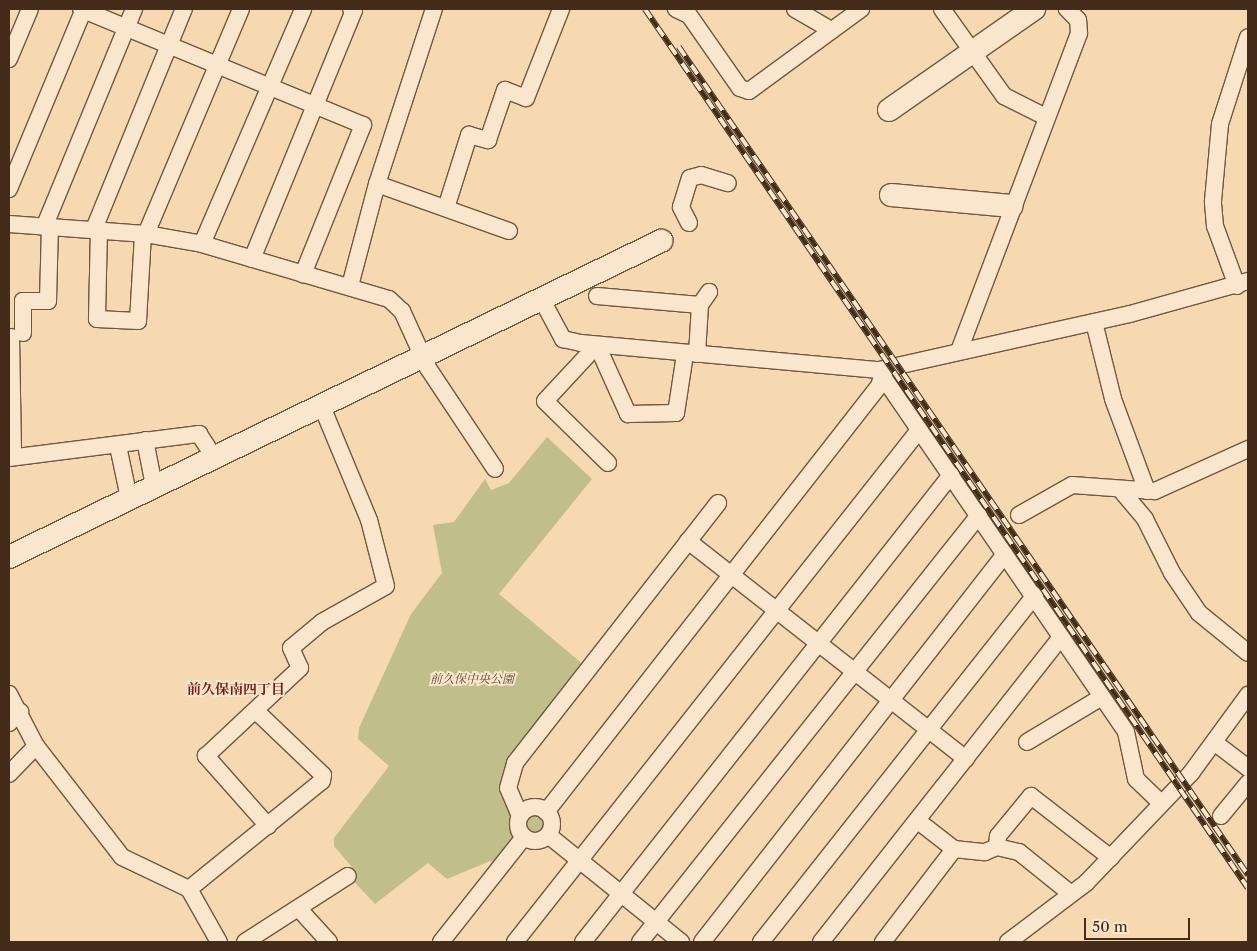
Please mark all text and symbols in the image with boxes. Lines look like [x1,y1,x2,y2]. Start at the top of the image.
park label: 前久保中央公園 [430,672,514,686]
district label: 前久保南四丁目 [187,681,285,697]
scale bar [1087,908,1193,940]
text: 50 m [1092,917,1128,936]

